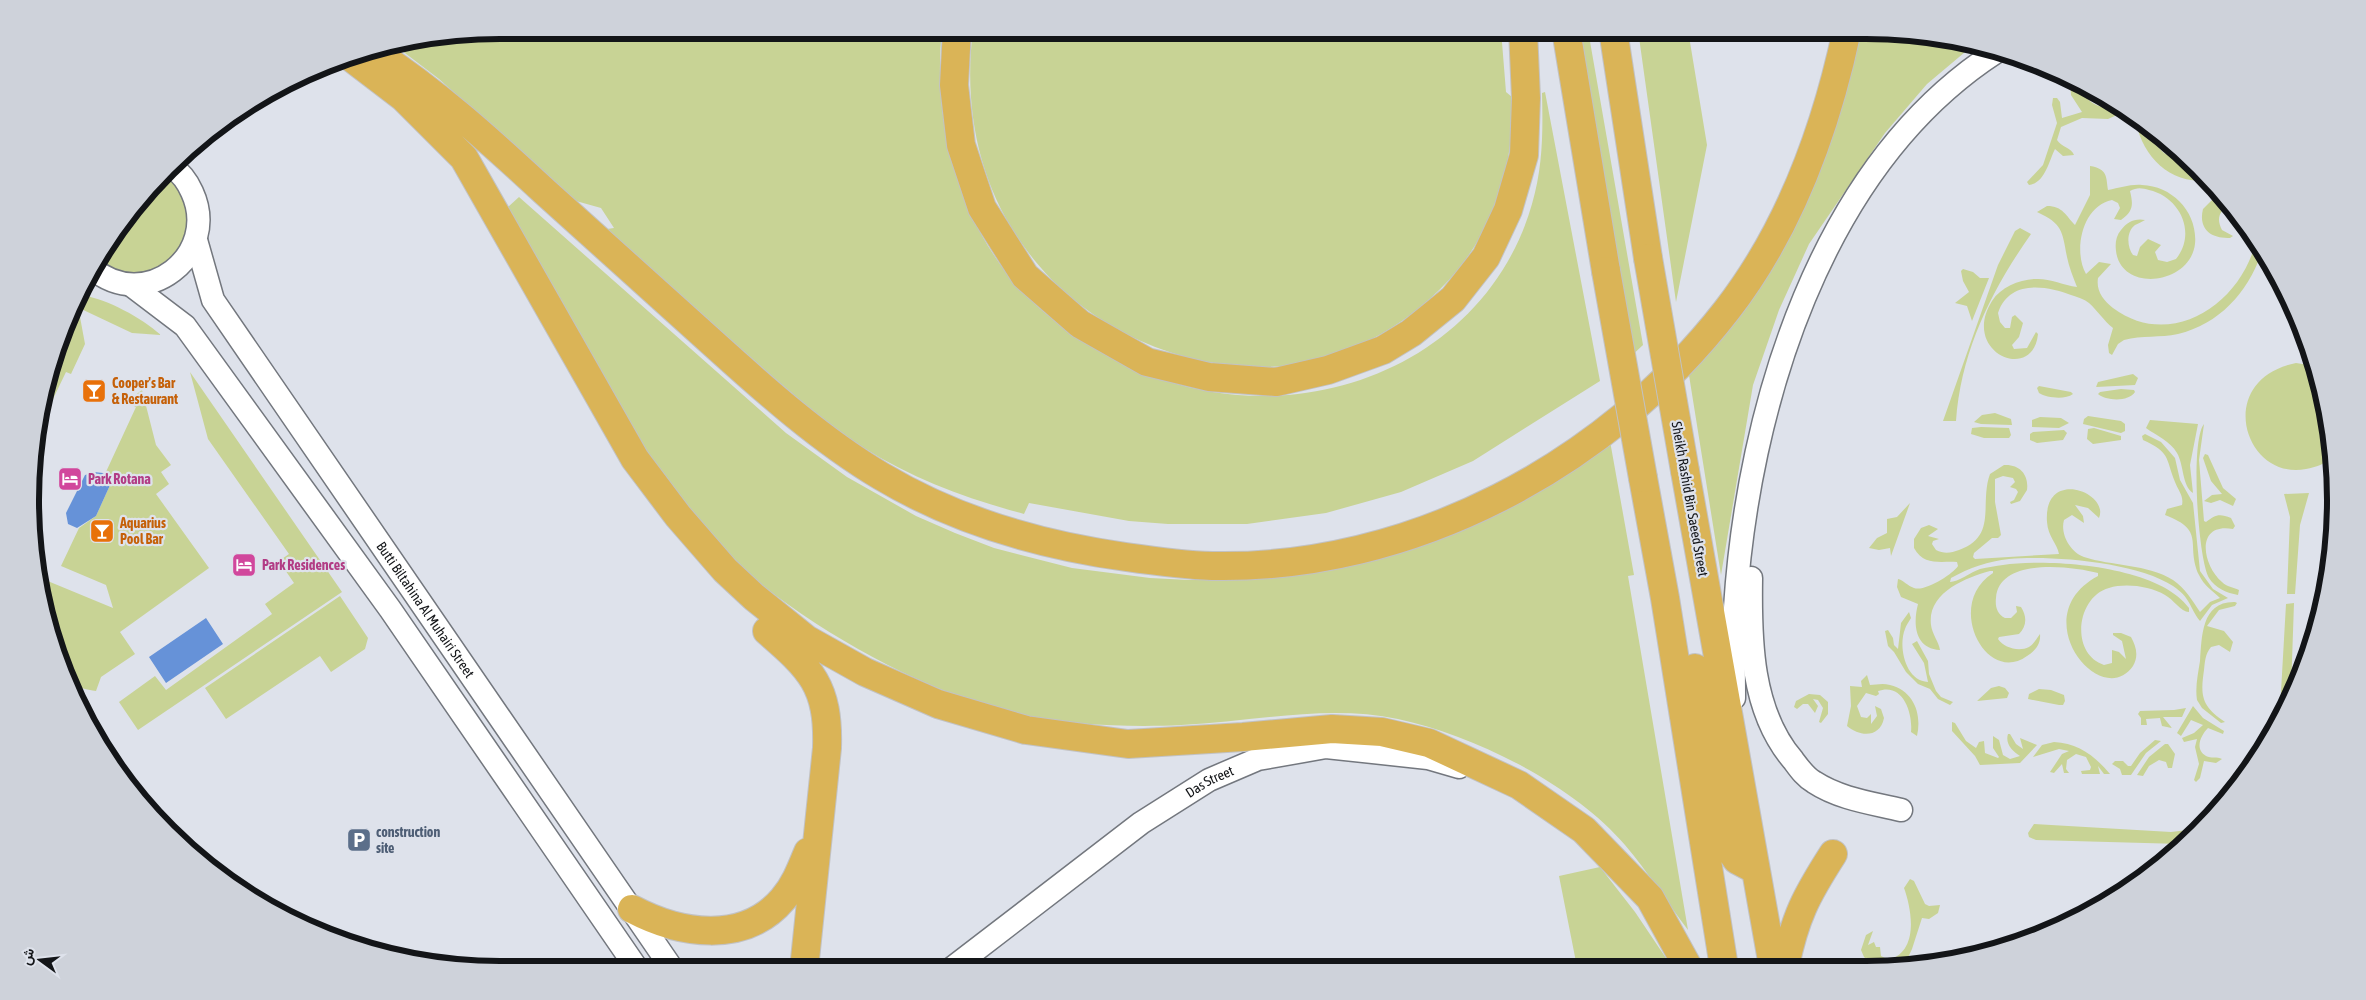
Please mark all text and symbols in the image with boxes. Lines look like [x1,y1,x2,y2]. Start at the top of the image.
place label: Cooper's Bar & Restaurant [112,375,178,407]
bar icon: Cooper's Bar & Restaurant [81,378,107,404]
street label: Sheikh Rashid Bin Saeed Street [1668,420,1712,578]
hotel icon: Park Rotana [57,466,83,492]
place label: Park Rotana [88,471,151,487]
place label: Aquarius Pool Bar [119,515,166,547]
bar icon: Aquarius Pool Bar [89,518,115,544]
street label: Butti Biltahina Al Muhairi Street [373,539,478,681]
hotel icon: Park Residences [231,552,257,578]
place label: Park Residences [262,557,345,573]
street label: Das Street [1183,762,1236,801]
place label: construction site [376,824,440,856]
parking icon: construction site [346,827,372,853]
north arrow [15,935,65,985]
text: ش [18,946,38,967]

